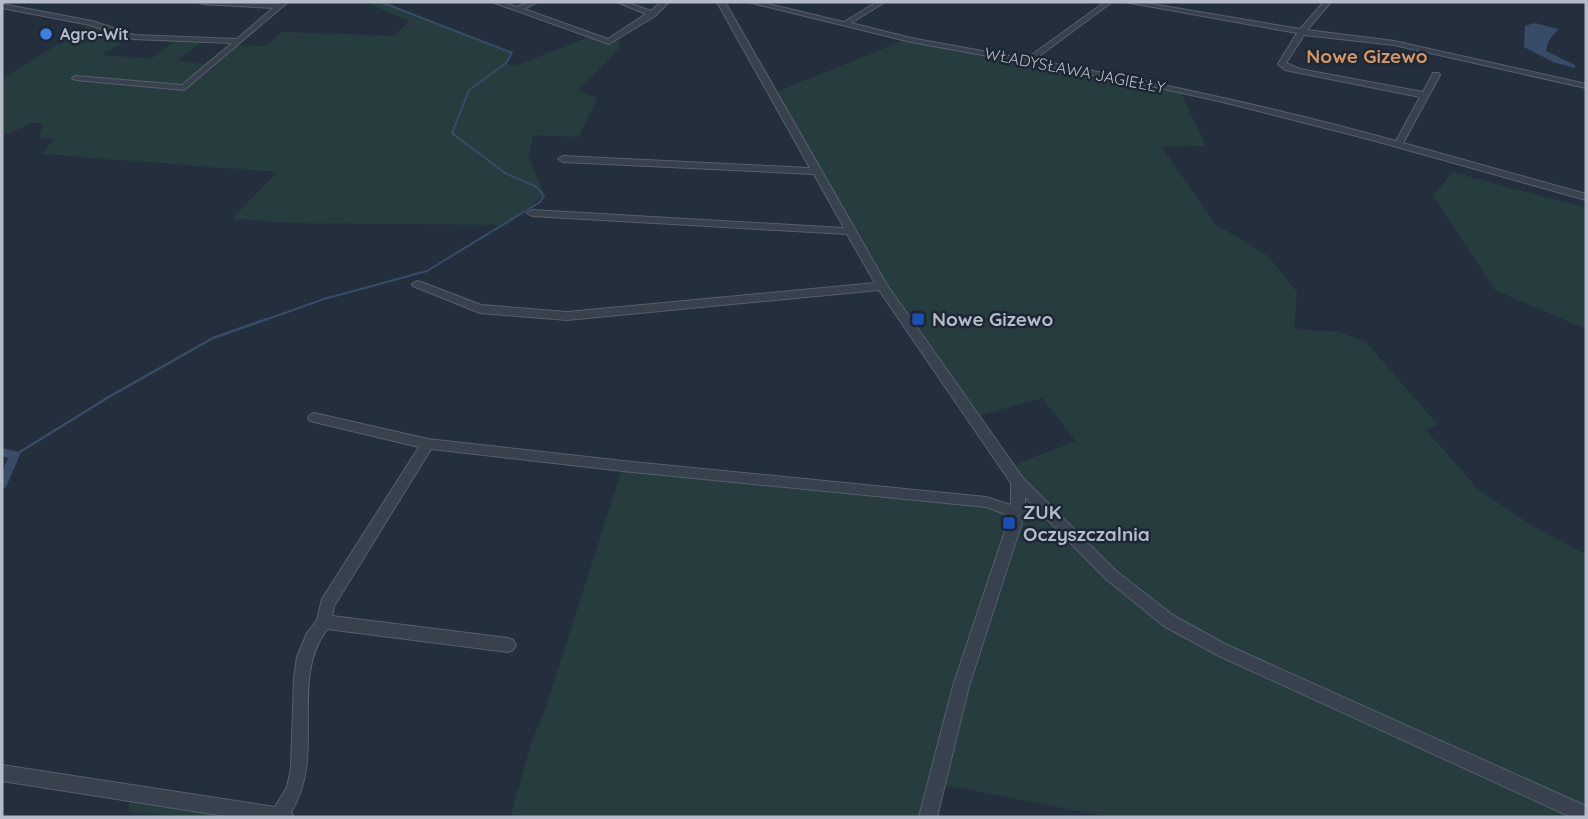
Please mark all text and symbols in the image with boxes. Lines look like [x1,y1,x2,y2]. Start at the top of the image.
place label: Agro-Wit [60,24,129,44]
marker: Agro-Wit [38,26,54,42]
street label: WŁADYSŁAWA JAGIEŁŁY [983,43,1167,97]
district label: Nowe Gizewo [1306,44,1428,68]
place label: Nowe Gizewo [932,307,1053,331]
marker: Nowe Gizewo [910,311,926,327]
place label: ZUK Oczyszczalnia [1023,500,1150,546]
marker: ZUK Oczyszczalnia [1001,515,1017,531]

